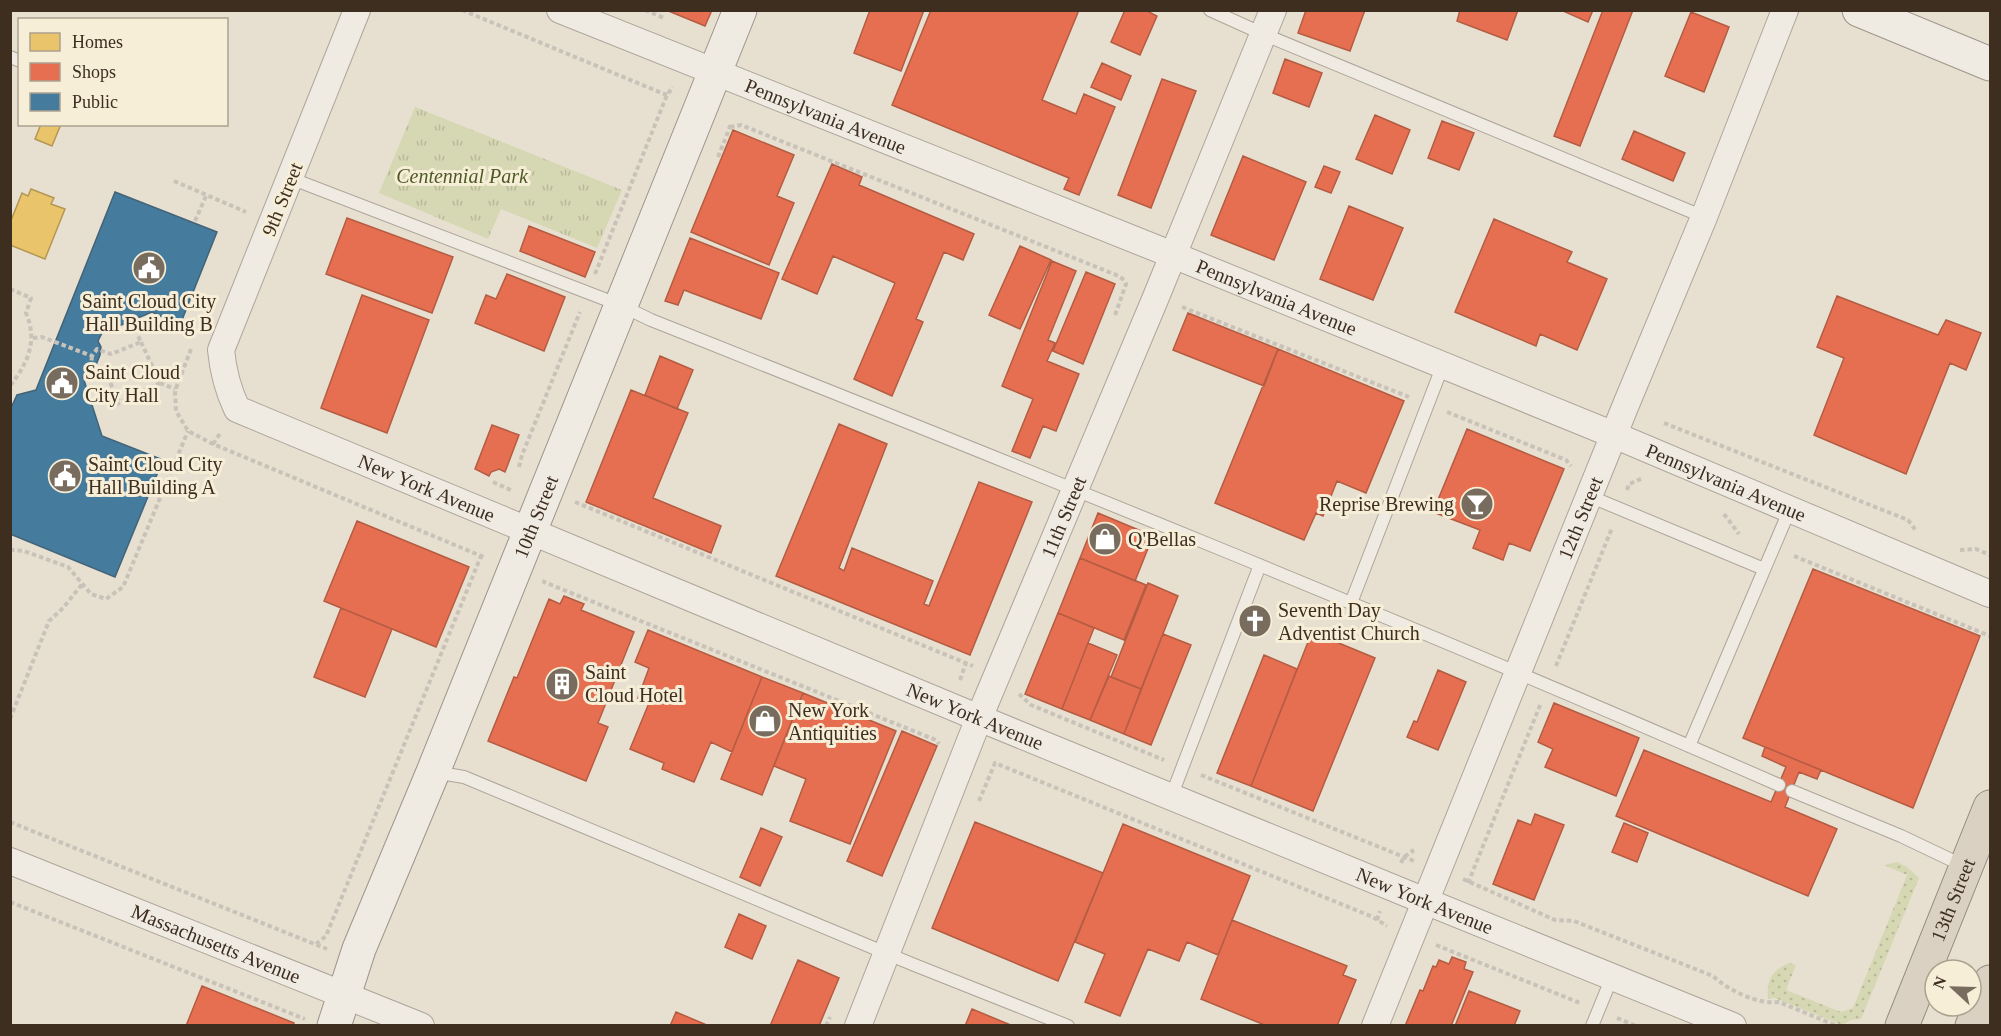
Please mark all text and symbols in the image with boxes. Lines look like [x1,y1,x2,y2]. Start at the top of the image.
legend [18,18,228,126]
text: Homes [72,32,123,52]
text: Shops [72,62,116,82]
street label: Pennsylvania Avenue [742,74,909,158]
text: Public [72,92,118,112]
street label: 9th Street [257,159,307,239]
park label: Centennial Park [396,165,529,187]
public building icon: Saint Cloud City Hall Building B [131,250,167,286]
street label: Pennsylvania Avenue [1193,255,1360,340]
place label: Saint Cloud City Hall Building B [82,290,216,336]
place label: Saint Cloud City Hall [85,361,180,407]
public building icon: Saint Cloud City Hall [44,365,80,401]
street label: Pennsylvania Avenue [1643,439,1809,526]
street label: New York Avenue [355,450,498,526]
place label: Saint Cloud City Hall Building A [88,453,222,499]
public building icon: Saint Cloud City Hall Building A [47,458,83,494]
street label: 10th Street [509,472,563,561]
street label: 11th Street [1037,472,1091,561]
street label: 12th Street [1554,473,1607,562]
bar icon: Reprise Brewing [1459,486,1495,522]
place label: Reprise Brewing [1319,493,1454,516]
shop icon: Q'Bellas [1087,521,1123,557]
place label: Q'Bellas [1128,528,1196,550]
place label: Seventh Day Adventist Church [1278,599,1420,644]
church icon: Seventh Day Adventist Church [1237,603,1273,639]
place label: Saint Cloud Hotel [585,661,684,706]
building icon: Saint Cloud Hotel [544,666,580,702]
street label: New York Avenue [903,678,1047,754]
place label: New York Antiquities [788,699,877,745]
shop icon: New York Antiquities [747,703,783,739]
street label: 13th Street [1926,855,1979,944]
street label: New York Avenue [1353,863,1496,938]
street label: Massachusetts Avenue [128,900,304,988]
north arrow [1923,958,1983,1018]
text: N [1930,974,1950,991]

